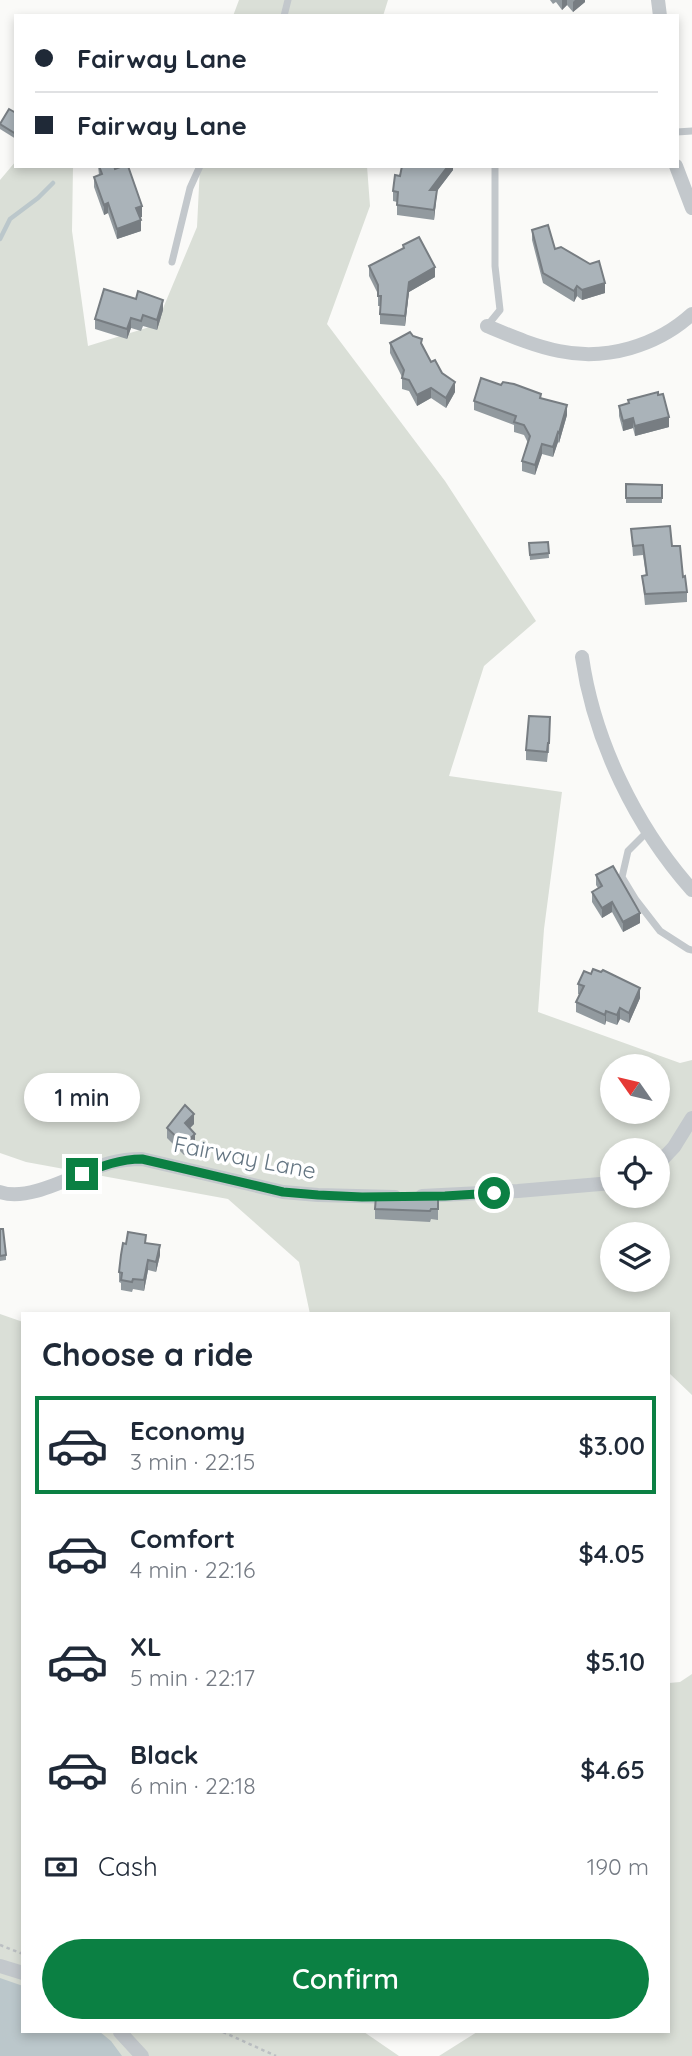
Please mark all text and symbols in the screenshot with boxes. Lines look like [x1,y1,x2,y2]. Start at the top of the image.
text: Fairway Lane [77,42,247,75]
text: Fairway Lane [77,109,247,142]
north arrow [600,1054,670,1124]
map controls [600,1054,670,1292]
callout: 1 min [24,1072,140,1122]
text: 1 min [54,1083,110,1112]
street label: Fairway Lane [171,1129,319,1185]
button: locate [600,1138,670,1208]
route end [66,1158,98,1190]
route start [478,1177,510,1209]
button: layers [600,1222,670,1292]
text: Choose a ride [42,1334,254,1374]
icon: car [46,1414,109,1477]
text: Economy [130,1414,245,1447]
text: $3.00 [578,1429,645,1462]
text: 3 min · 22:15 [130,1447,255,1476]
icon: car [46,1522,109,1585]
text: Comfort [130,1522,235,1555]
text: $4.05 [579,1537,645,1570]
text: 4 min · 22:16 [130,1555,255,1584]
icon: car [46,1630,109,1693]
text: XL [130,1630,162,1663]
text: $5.10 [586,1645,645,1678]
text: 5 min · 22:17 [130,1663,255,1692]
icon: car [46,1738,109,1801]
text: Black [130,1738,199,1771]
text: $4.65 [580,1753,645,1786]
text: 6 min · 22:18 [130,1771,256,1800]
icon: cash [42,1848,80,1886]
text: Cash [98,1850,158,1883]
text: 190 m [587,1852,649,1881]
button: Confirm [42,1939,649,2019]

